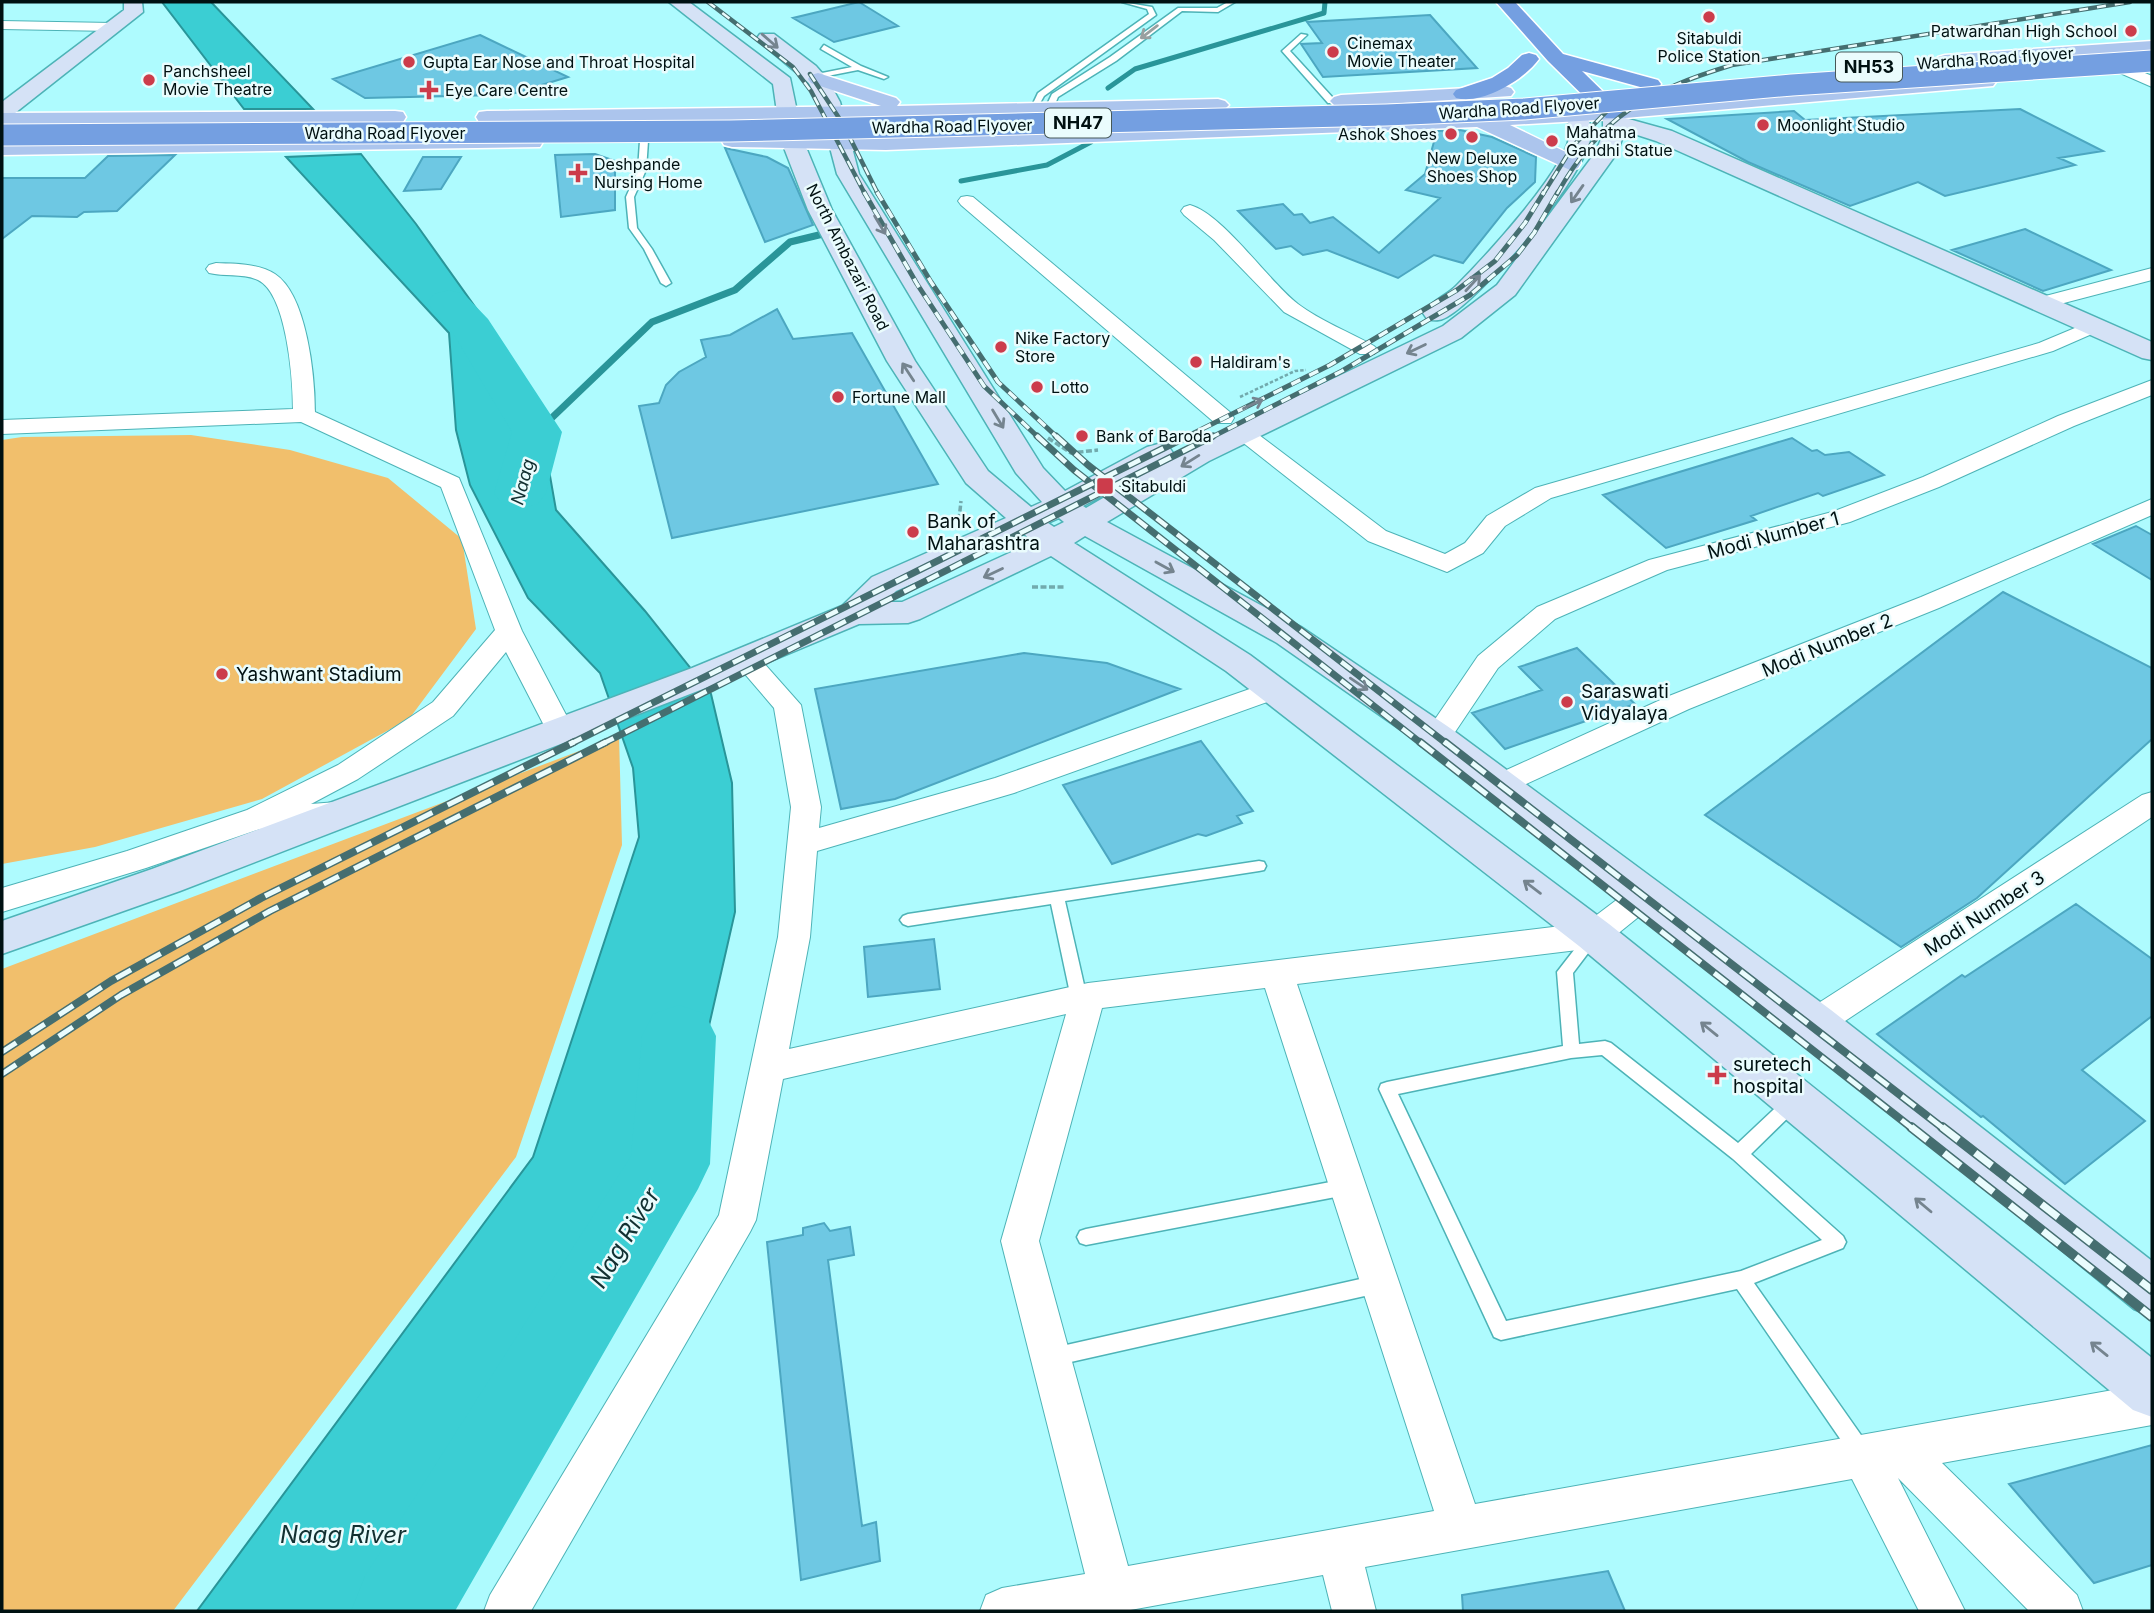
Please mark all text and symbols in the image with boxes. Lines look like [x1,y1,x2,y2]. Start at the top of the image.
marker: Sitabuldi Police Station [1701,9,1717,25]
place label: Patwardhan High School [1931,21,2117,41]
marker: Patwardhan High School [2123,23,2139,39]
one-way arrow [1141,24,1159,39]
place label: Sitabuldi Police Station [1657,28,1761,66]
one-way arrow [760,33,778,49]
place label: Cinemax Movie Theater [1347,33,1456,71]
street label: Wardha Road flyover [1916,43,2074,73]
marker: Cinemax Movie Theater [1325,44,1341,60]
place label: Gupta Ear Nose and Throat Hospital [423,52,695,72]
road number: NH53 [1836,52,1902,82]
marker: Gupta Ear Nose and Throat Hospital [401,54,417,70]
place label: Panchsheel Movie Theatre [163,61,272,99]
marker: Panchsheel Movie Theatre [141,72,157,88]
marker: Eye Care Centre [419,80,439,100]
place label: Eye Care Centre [445,80,568,100]
street label: Wardha Road Flyover [1438,92,1600,124]
road number: NH47 [1045,109,1111,138]
street label: Wardha Road Flyover [871,115,1033,137]
place label: Moonlight Studio [1777,115,1905,135]
marker: Moonlight Studio [1755,117,1771,133]
place label: Mahatma Gandhi Statue [1566,122,1673,160]
street label: Wardha Road Flyover [305,123,465,143]
place label: Ashok Shoes [1338,124,1437,144]
marker: Ashok Shoes [1443,126,1459,142]
marker: New Deluxe Shoes Shop [1464,129,1480,145]
marker: Mahatma Gandhi Statue [1544,133,1560,149]
place label: New Deluxe Shoes Shop [1427,148,1517,186]
place label: Deshpande Nursing Home [594,154,702,192]
marker: Deshpande Nursing Home [568,163,588,183]
street label: North Ambazari Road [802,180,894,334]
one-way arrow [1570,184,1584,203]
one-way arrow [873,215,887,235]
one-way arrow [1464,275,1481,292]
place label: Nike Factory Store [1015,328,1110,366]
marker: Nike Factory Store [993,339,1009,355]
one-way arrow [1406,343,1427,357]
place label: Haldiram's [1210,352,1291,372]
marker: Haldiram's [1188,354,1204,370]
one-way arrow [901,363,915,383]
place label: Lotto [1051,377,1089,397]
marker: Lotto [1029,379,1045,395]
place label: Fortune Mall [852,387,946,407]
marker: Fortune Mall [830,389,846,405]
one-way arrow [1242,397,1263,410]
one-way arrow [992,409,1006,429]
place label: Bank of Baroda [1096,426,1212,446]
marker: Bank of Baroda [1074,428,1090,444]
one-way arrow [1181,454,1201,468]
water label: Naag [506,457,539,507]
marker: Sitabuldi [1095,476,1115,496]
place label: Sitabuldi [1121,476,1186,496]
street label: Modi Number 1 [1705,507,1841,564]
place label: Bank of Maharashtra [927,510,1040,555]
marker: Bank of Maharashtra [905,524,921,540]
one-way arrow [1154,560,1174,574]
one-way arrow [983,567,1004,580]
street label: Modi Number 2 [1758,609,1896,682]
place label: Yashwant Stadium [236,663,402,686]
marker: Yashwant Stadium [214,666,230,682]
one-way arrow [1349,677,1368,691]
place label: Saraswati Vidyalaya [1581,680,1669,725]
marker: Saraswati Vidyalaya [1559,694,1575,710]
street label: Modi Number 3 [1920,866,2049,961]
one-way arrow [1523,879,1541,894]
one-way arrow [1701,1021,1719,1036]
place label: suretech hospital [1733,1053,1811,1098]
marker: suretech hospital [1707,1065,1727,1085]
water label: Nag River [583,1182,666,1293]
one-way arrow [1914,1197,1932,1213]
one-way arrow [2090,1341,2108,1356]
water label: Naag River [280,1520,407,1549]

